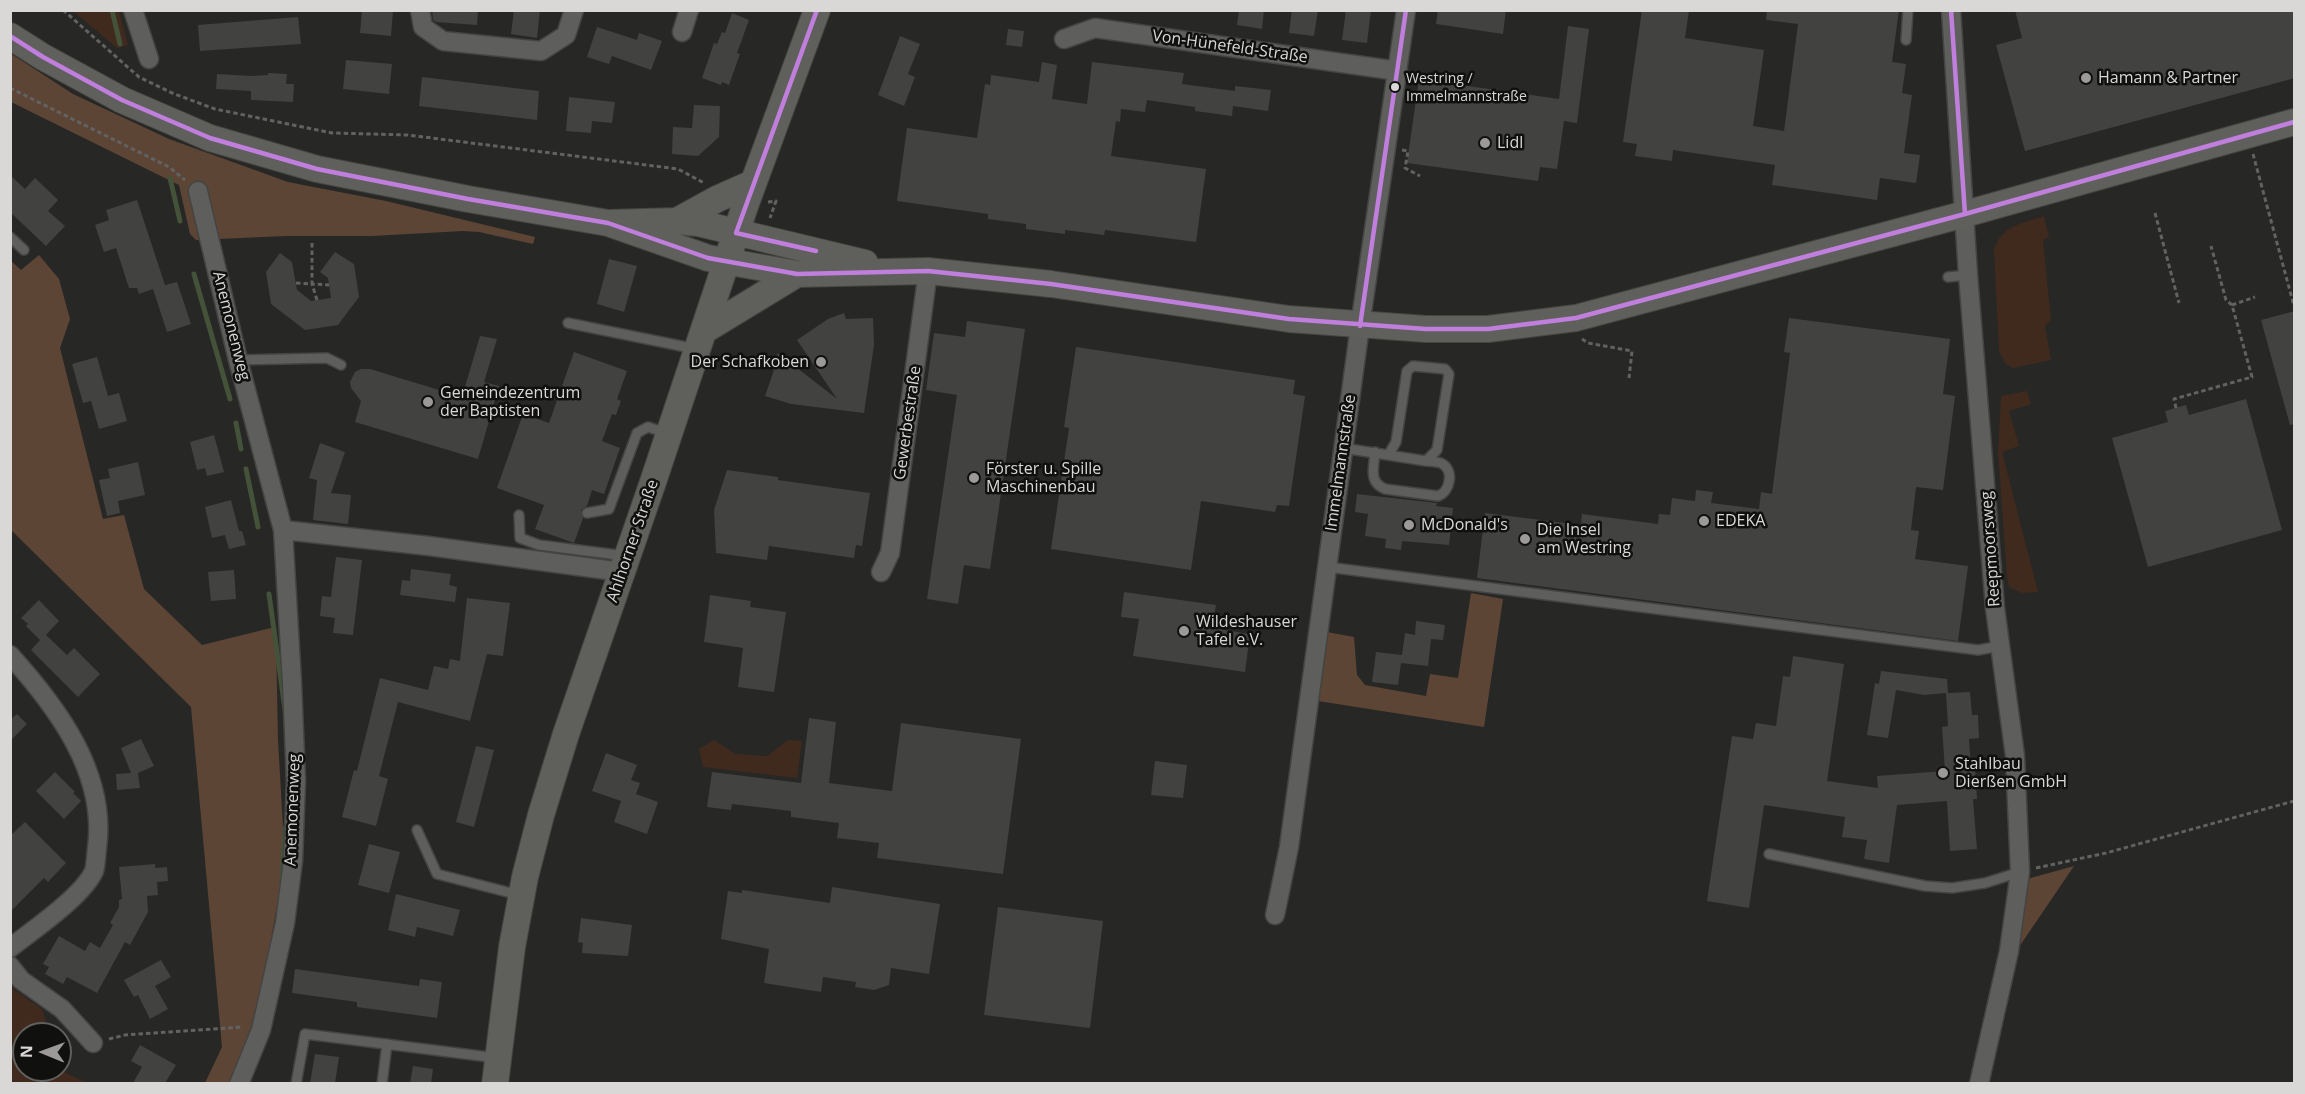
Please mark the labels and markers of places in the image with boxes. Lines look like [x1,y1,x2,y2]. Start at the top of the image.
place label: Hamann & Partner [2098,68,2238,88]
place label: Westring / Immelmannstraße [1406,71,1527,104]
marker: Hamann & Partner [2079,71,2093,85]
marker: Westring / Immelmannstraße [1389,81,1401,93]
place label: Lidl [1497,133,1523,153]
marker: Lidl [1478,136,1492,150]
place label: Der Schafkoben [691,352,809,372]
marker: Der Schafkoben [814,355,828,369]
place label: Gemeindezentrum der Baptisten [440,383,580,421]
marker: Gemeindezentrum der Baptisten [421,395,435,409]
place label: Förster u. Spille Maschinenbau [986,459,1101,497]
marker: Förster u. Spille Maschinenbau [967,471,981,485]
place label: EDEKA [1716,511,1765,531]
marker: EDEKA [1697,514,1711,528]
place label: McDonald's [1421,515,1508,535]
marker: McDonald's [1402,518,1416,532]
place label: Die Insel am Westring [1537,520,1631,558]
marker: Die Insel am Westring [1518,532,1532,546]
place label: Wildeshauser Tafel e.V. [1196,612,1297,650]
marker: Wildeshauser Tafel e.V. [1177,624,1191,638]
place label: Stahlbau Dierßen GmbH [1955,754,2067,792]
marker: Stahlbau Dierßen GmbH [1936,766,1950,780]

